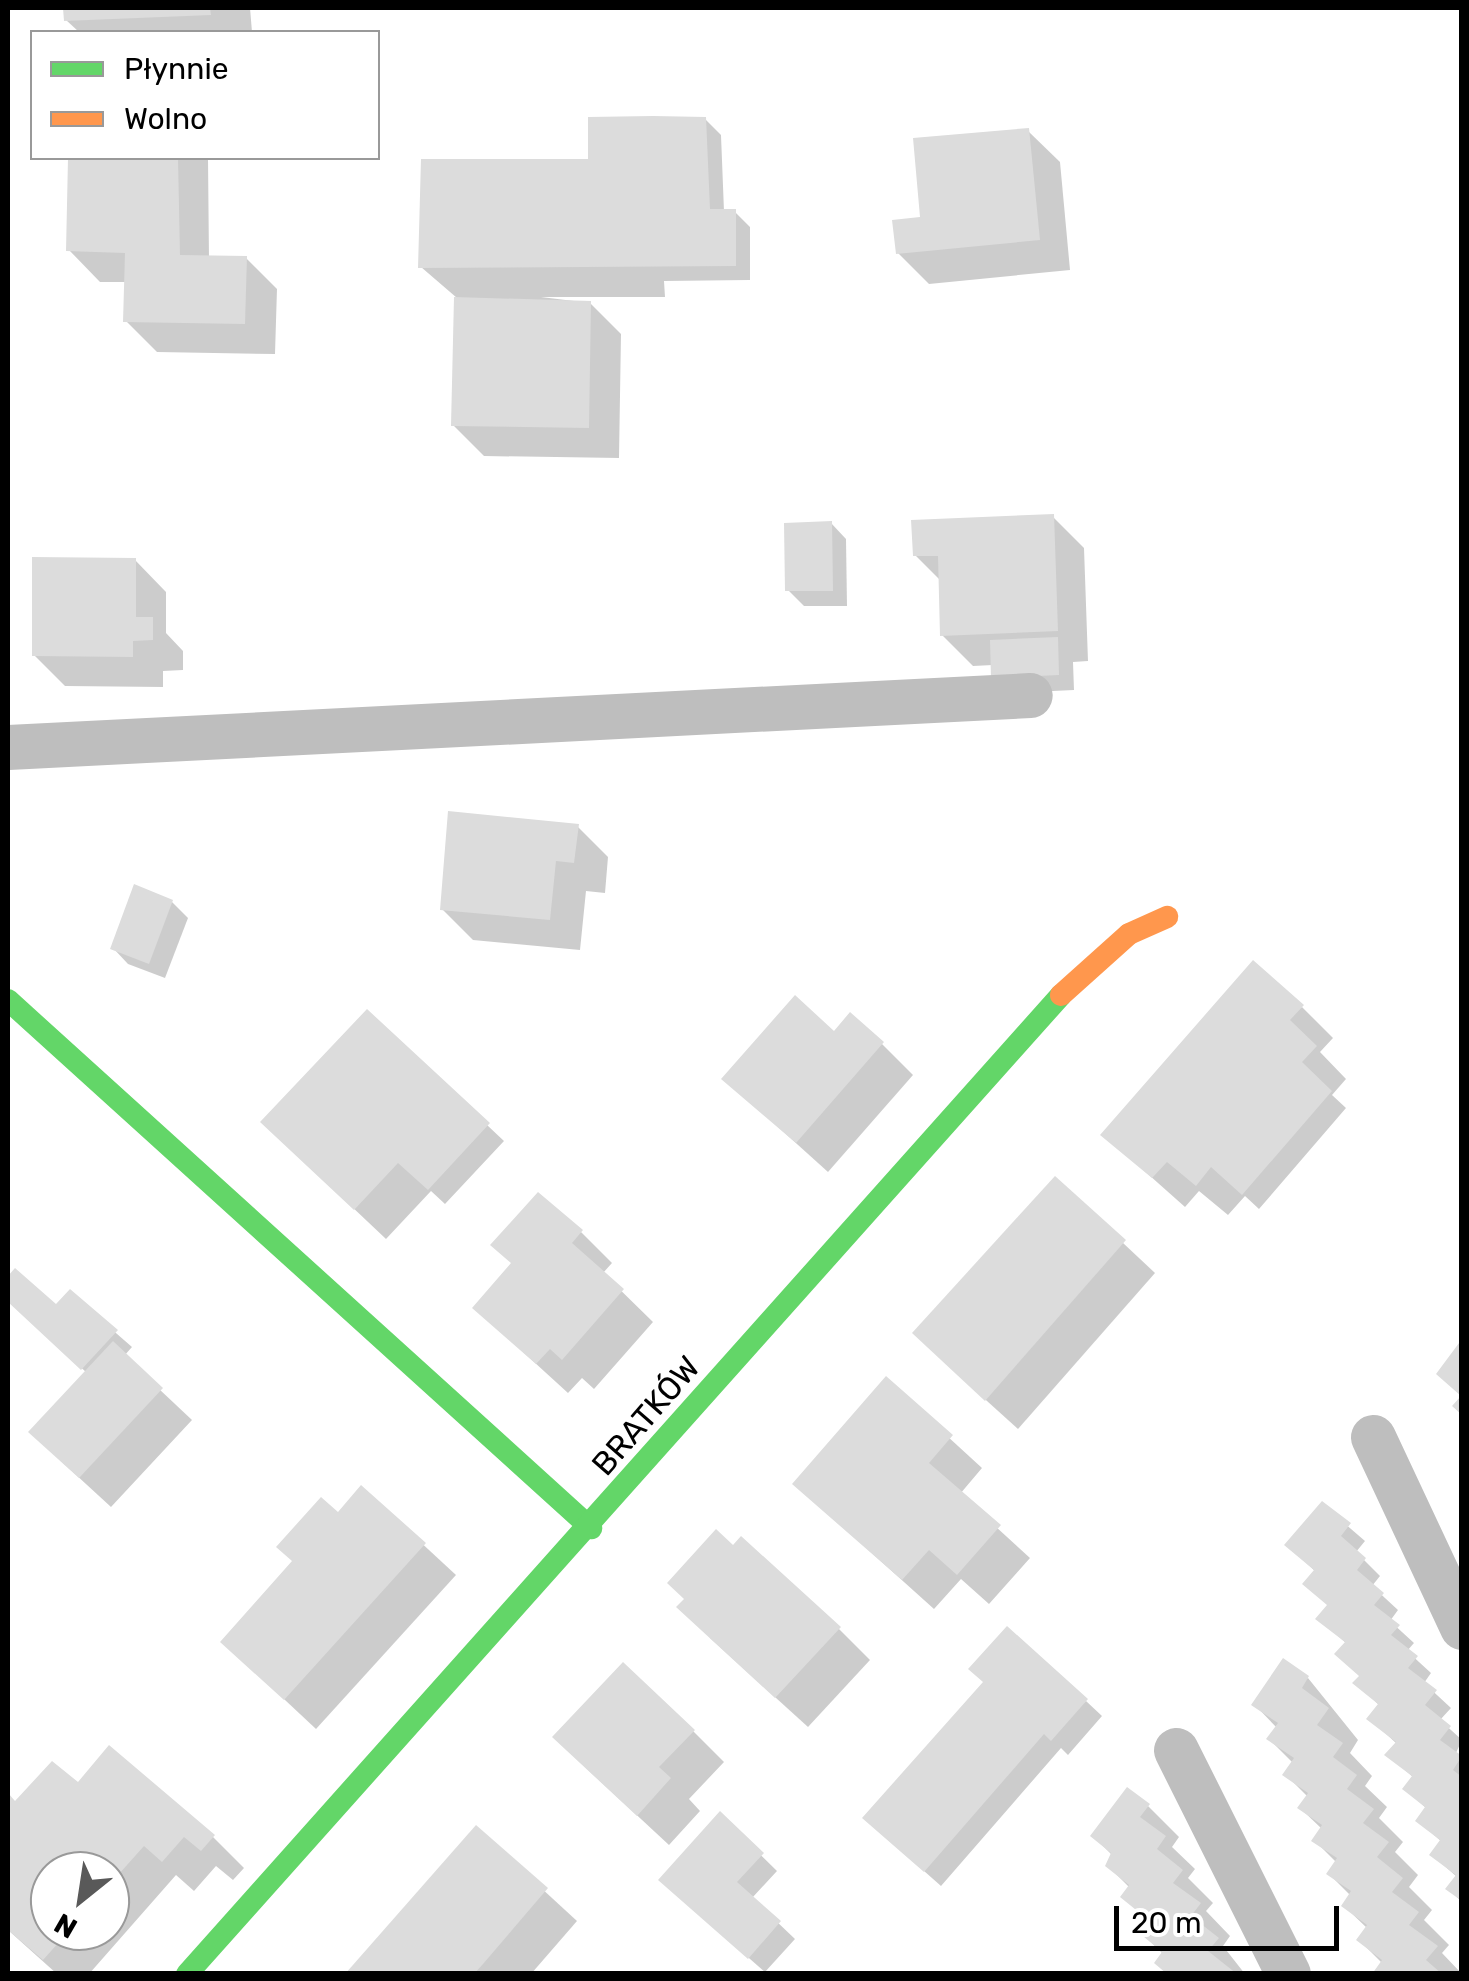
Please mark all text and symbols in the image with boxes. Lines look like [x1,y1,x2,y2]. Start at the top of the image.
legend [30,30,380,160]
text: Płynnie [124,51,229,87]
text: Wolno [124,101,207,137]
street label: BRATKÓW [584,1349,708,1483]
north arrow [30,1851,130,1951]
scale bar [1119,1886,1344,1948]
text: 20 m [1131,1905,1202,1941]
text: N [49,1906,83,1945]

